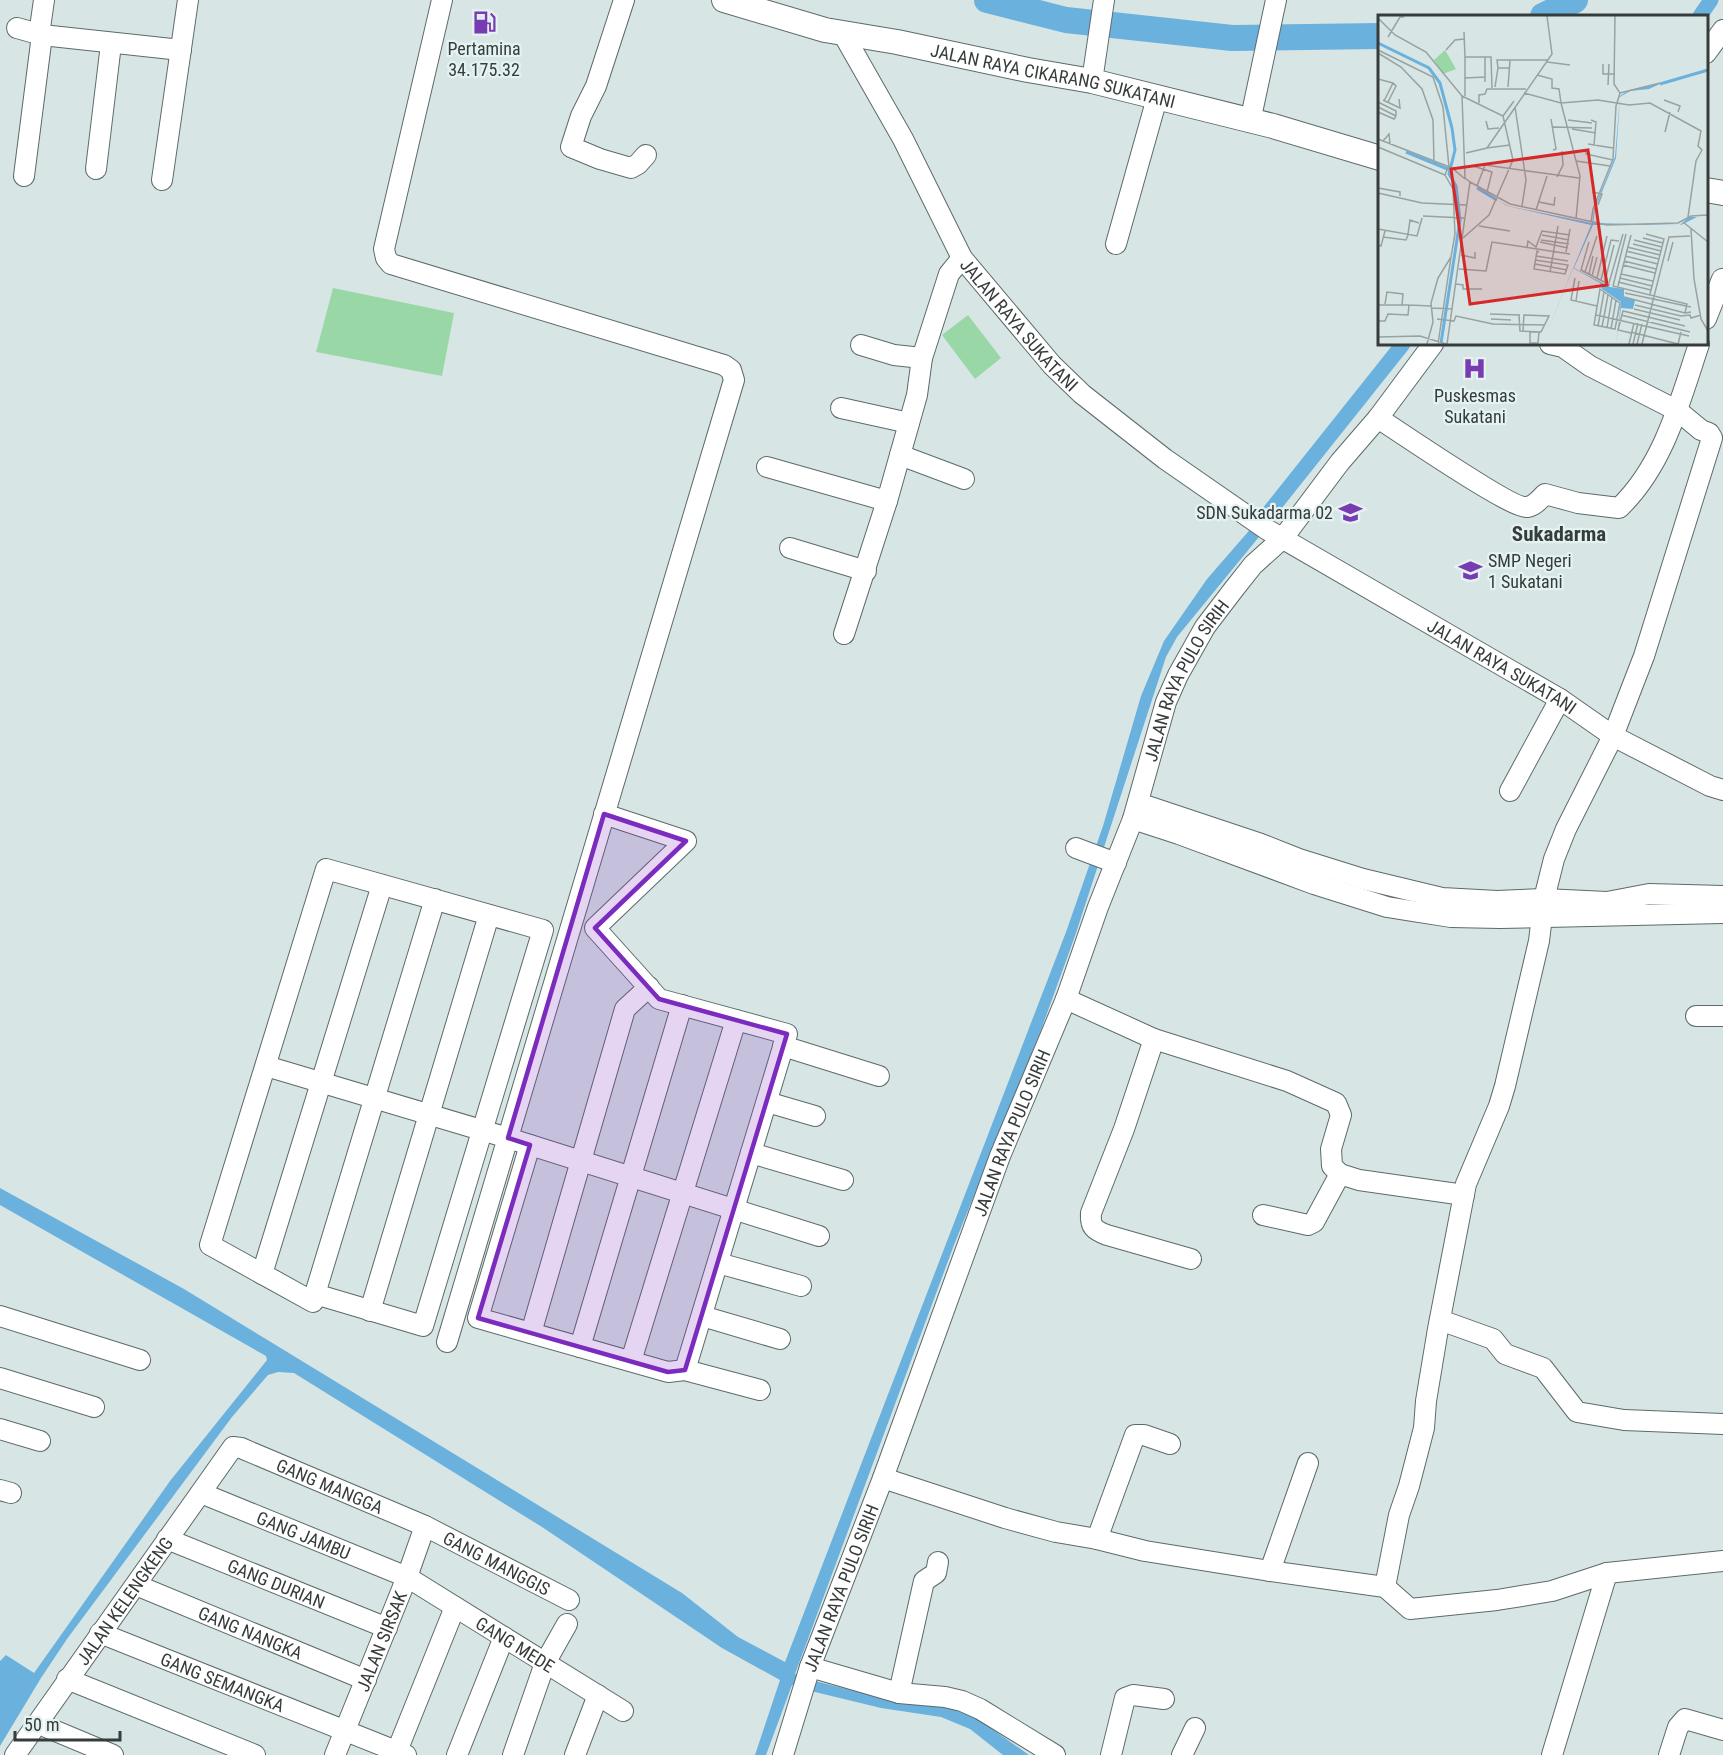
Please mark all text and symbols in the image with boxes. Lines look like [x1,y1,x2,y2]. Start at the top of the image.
fuel station icon: Pertamina 34.175.32 [471,9,497,35]
inset map [1378,15,1708,345]
place label: Pertamina 34.175.32 [447,38,521,80]
street label: JALAN RAYA CIKARANG SUKATANI [929,39,1178,112]
street label: JALAN RAYA SUKATANI [956,254,1083,395]
hospital icon: Puskesmas Sukatani [1462,356,1488,382]
place label: Puskesmas Sukatani [1434,385,1516,427]
school or university icon: SDN Sukadarma 02 [1338,499,1364,525]
place label: SDN Sukadarma 02 [1196,502,1333,523]
district label: Sukadarma [1512,522,1606,546]
place label: SMP Negeri 1 Sukatani [1488,550,1572,592]
school or university icon: SMP Negeri 1 Sukatani [1457,557,1483,583]
street label: JALAN RAYA PULO SIRIH [1139,595,1233,764]
street label: JALAN RAYA SUKATANI [1424,614,1581,718]
street label: JALAN RAYA PULO SIRIH [969,1046,1054,1219]
street label: GANG MANGGA [273,1454,387,1518]
street label: JALAN RAYA PULO SIRIH [799,1501,882,1674]
street label: GANG JAMBU [254,1506,354,1563]
street label: GANG MANGGIS [440,1527,554,1599]
street label: JALAN KELENGKENG [72,1533,177,1669]
street label: GANG DURIAN [225,1554,328,1612]
street label: JALAN SIRSAK [351,1588,411,1694]
street label: GANG NANGKA [195,1602,306,1663]
street label: GANG MEDE [472,1612,559,1677]
street label: GANG SEMANGKA [158,1648,288,1716]
scale bar [15,1704,120,1742]
text: 50 m [24,1714,59,1735]

